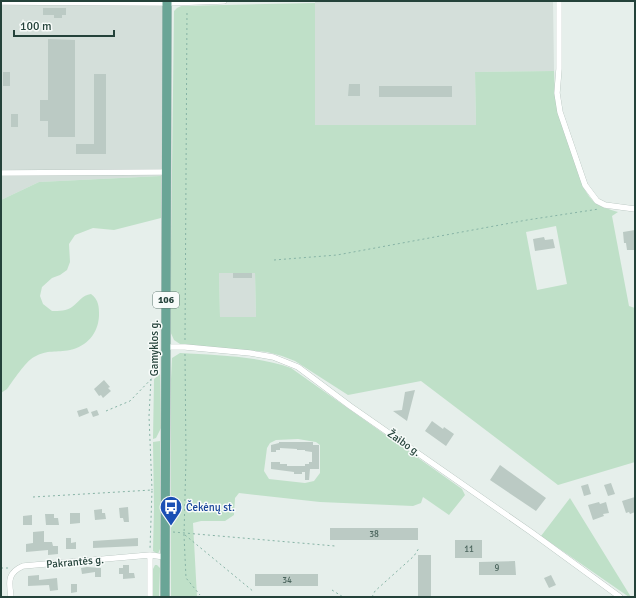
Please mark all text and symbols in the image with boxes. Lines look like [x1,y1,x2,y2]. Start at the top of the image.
scale bar [14,12,114,38]
text: 100 m [20,19,52,34]
road number: 106 [153,292,179,308]
street label: Gamyklos g. [148,320,161,376]
street label: Žaibo g. [385,426,424,459]
bus stop icon: Čekėnų st. [158,494,184,527]
place label: Čekėnų st. [186,500,235,514]
house number: 38 [369,529,379,540]
house number: 11 [464,544,474,555]
street label: Pakrantės g. [46,553,104,571]
house number: 9 [495,563,500,574]
house number: 34 [282,575,292,586]

